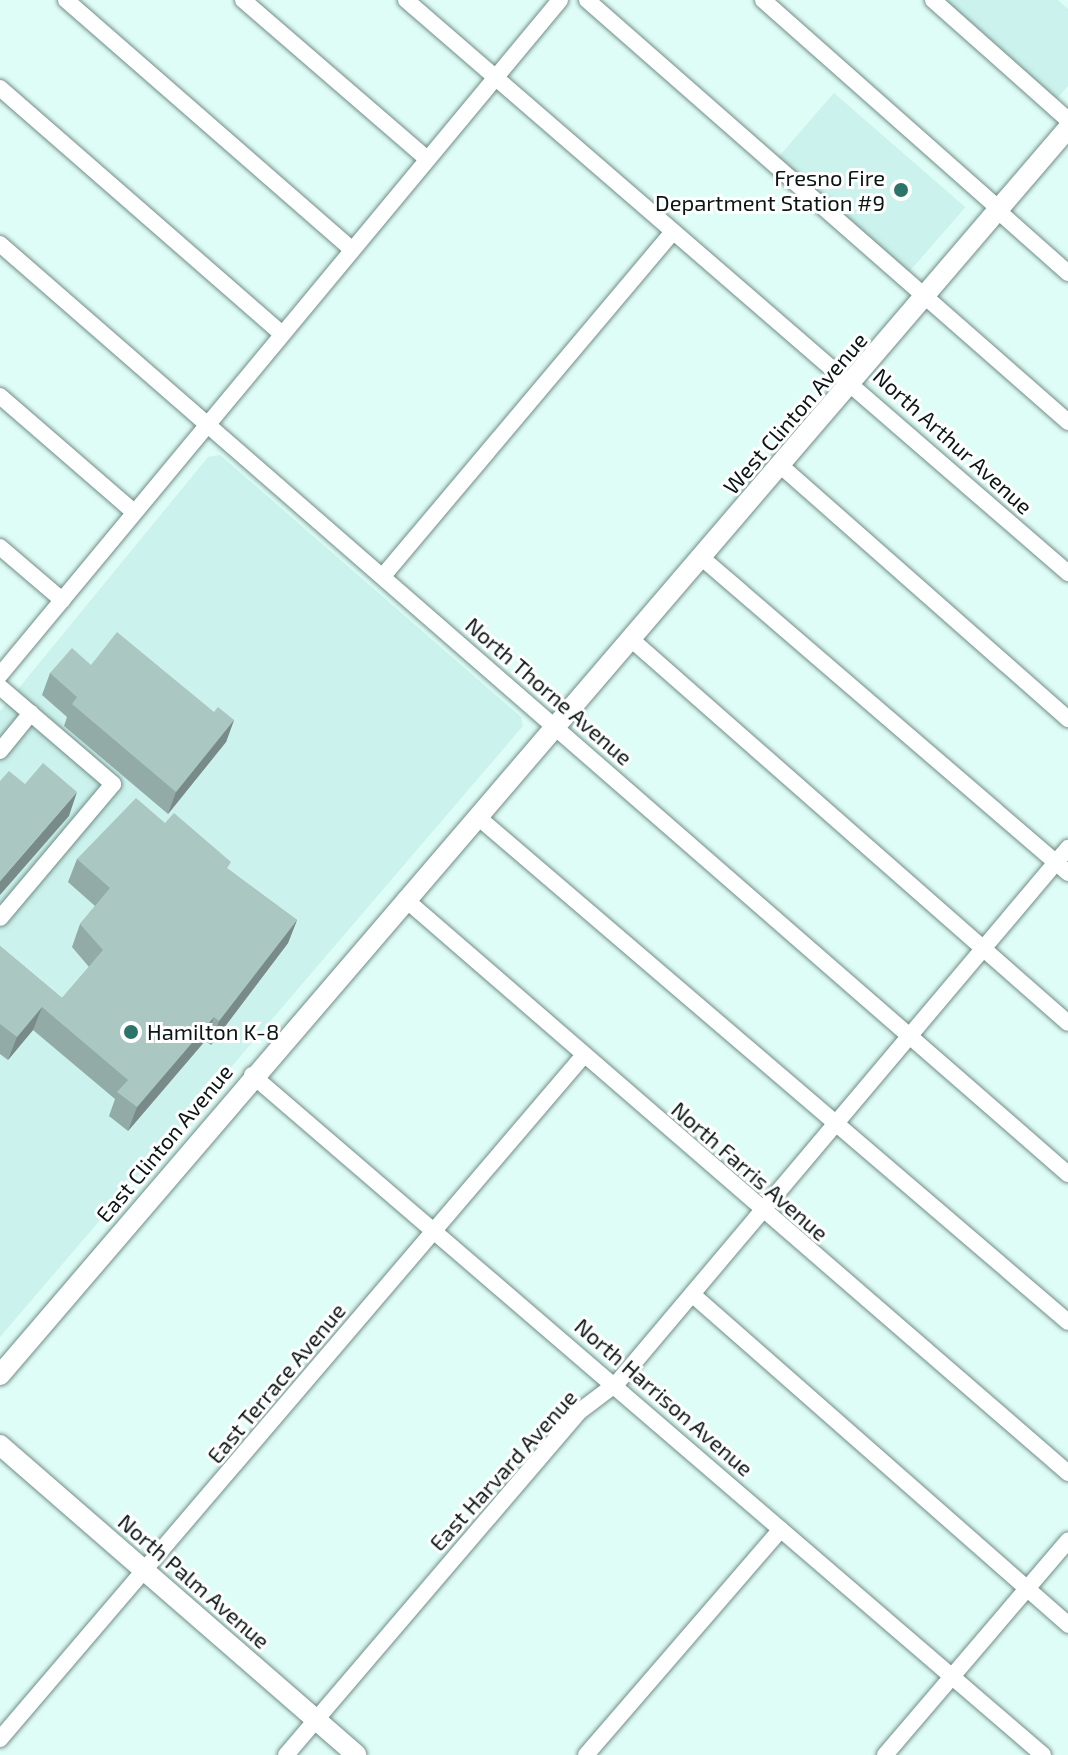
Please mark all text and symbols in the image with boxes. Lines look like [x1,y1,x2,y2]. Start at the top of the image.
place label: Fresno Fire Department Station #9 [655,164,885,216]
marker: Fresno Fire Department Station #9 [892,181,910,199]
street label: West Clinton Avenue [717,326,873,500]
street label: North Arthur Avenue [867,362,1039,520]
street label: North Thorne Avenue [460,611,638,771]
place label: Hamilton K-8 [147,1019,279,1045]
marker: Hamilton K-8 [122,1023,140,1041]
street label: East Clinton Avenue [90,1058,238,1228]
street label: North Farris Avenue [666,1096,834,1246]
street label: East Terrace Avenue [201,1297,351,1469]
street label: North Harrison Avenue [569,1312,759,1482]
street label: East Harvard Avenue [424,1384,582,1556]
street label: North Palm Avenue [113,1508,275,1654]

